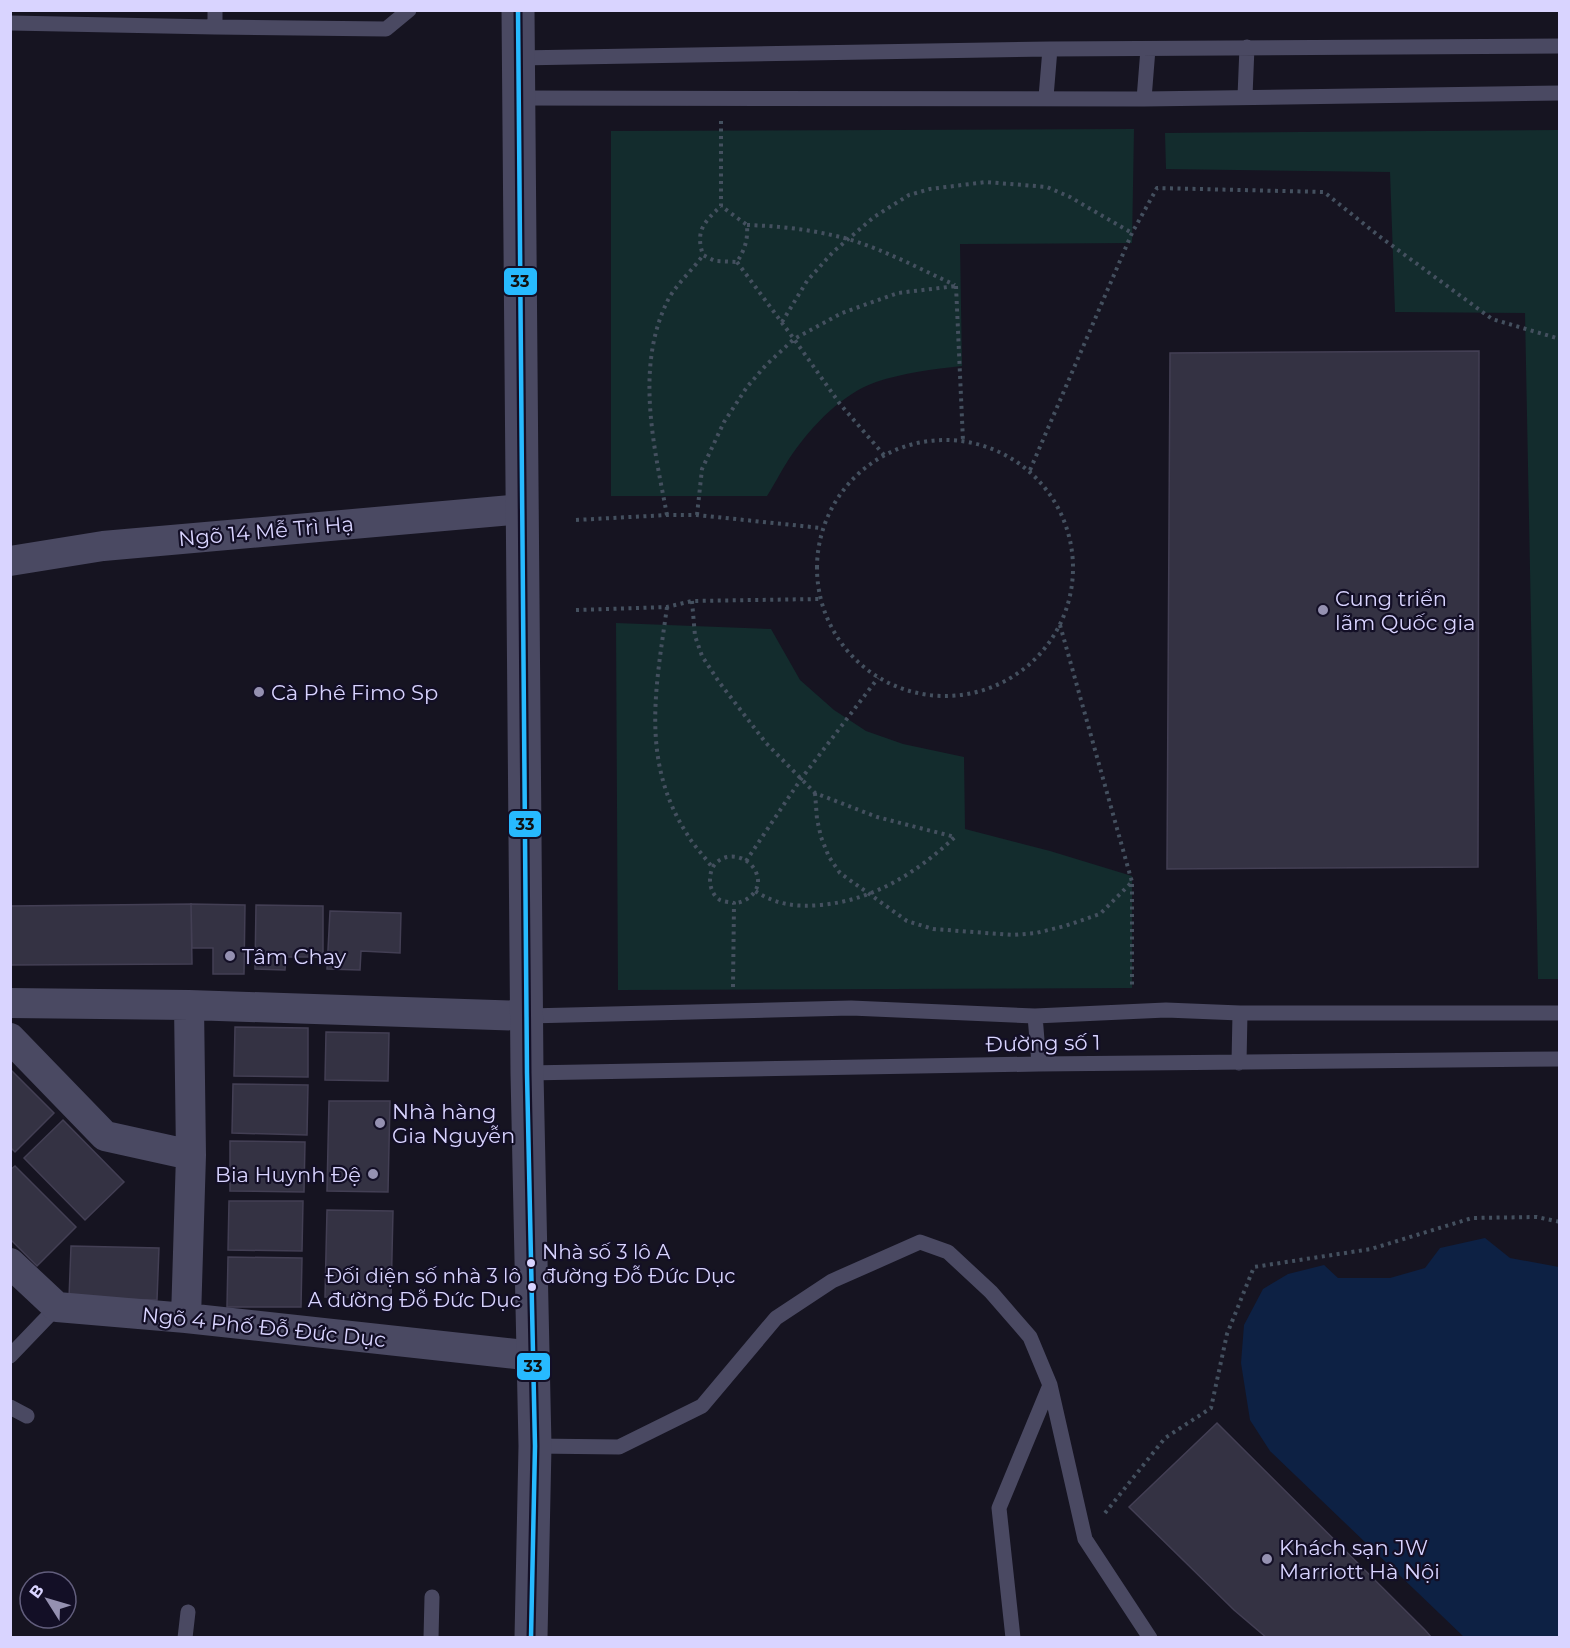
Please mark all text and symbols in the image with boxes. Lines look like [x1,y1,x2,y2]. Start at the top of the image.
line badge: 33 [503,267,538,296]
text: 33 [510,272,529,291]
street label: Ngõ 14 Mễ Trì Hạ [177,511,355,551]
place label: Cung triển lãm Quốc gia [1335,586,1475,635]
marker: Cung triển lãm Quốc gia [1316,603,1330,617]
place label: Cà Phê Fimo Sp [271,680,438,705]
marker: Cà Phê Fimo Sp [252,685,266,699]
line badge: 33 [508,810,542,838]
text: 33 [515,815,534,834]
place label: Tâm Chay [242,944,347,969]
marker: Tâm Chay [223,949,237,963]
street label: Đường số 1 [985,1029,1101,1057]
place label: Nhà hàng Gia Nguyễn [392,1099,515,1148]
marker: Nhà hàng Gia Nguyễn [373,1116,387,1130]
place label: Bia Huynh Đệ [215,1162,361,1187]
marker: Bia Huynh Đệ [366,1167,380,1181]
place label: Nhà số 3 lô A đường Đỗ Đức Dục [542,1240,736,1288]
marker: Nhà số 3 lô A đường Đỗ Đức Dục [525,1257,537,1269]
place label: Đối diện số nhà 3 lô A đường Đỗ Đức Dục [308,1264,521,1312]
marker: Đối diện số nhà 3 lô A đường Đỗ Đức Dục [526,1281,538,1293]
street label: Ngõ 4 Phố Đỗ Đức Dục [141,1302,387,1352]
line badge: 33 [516,1352,551,1381]
text: 33 [523,1357,542,1376]
place label: Khách sạn JW Marriott Hà Nội [1279,1535,1440,1584]
marker: Khách sạn JW Marriott Hà Nội [1260,1552,1274,1566]
north arrow [18,1570,78,1630]
text: B [25,1581,48,1602]

